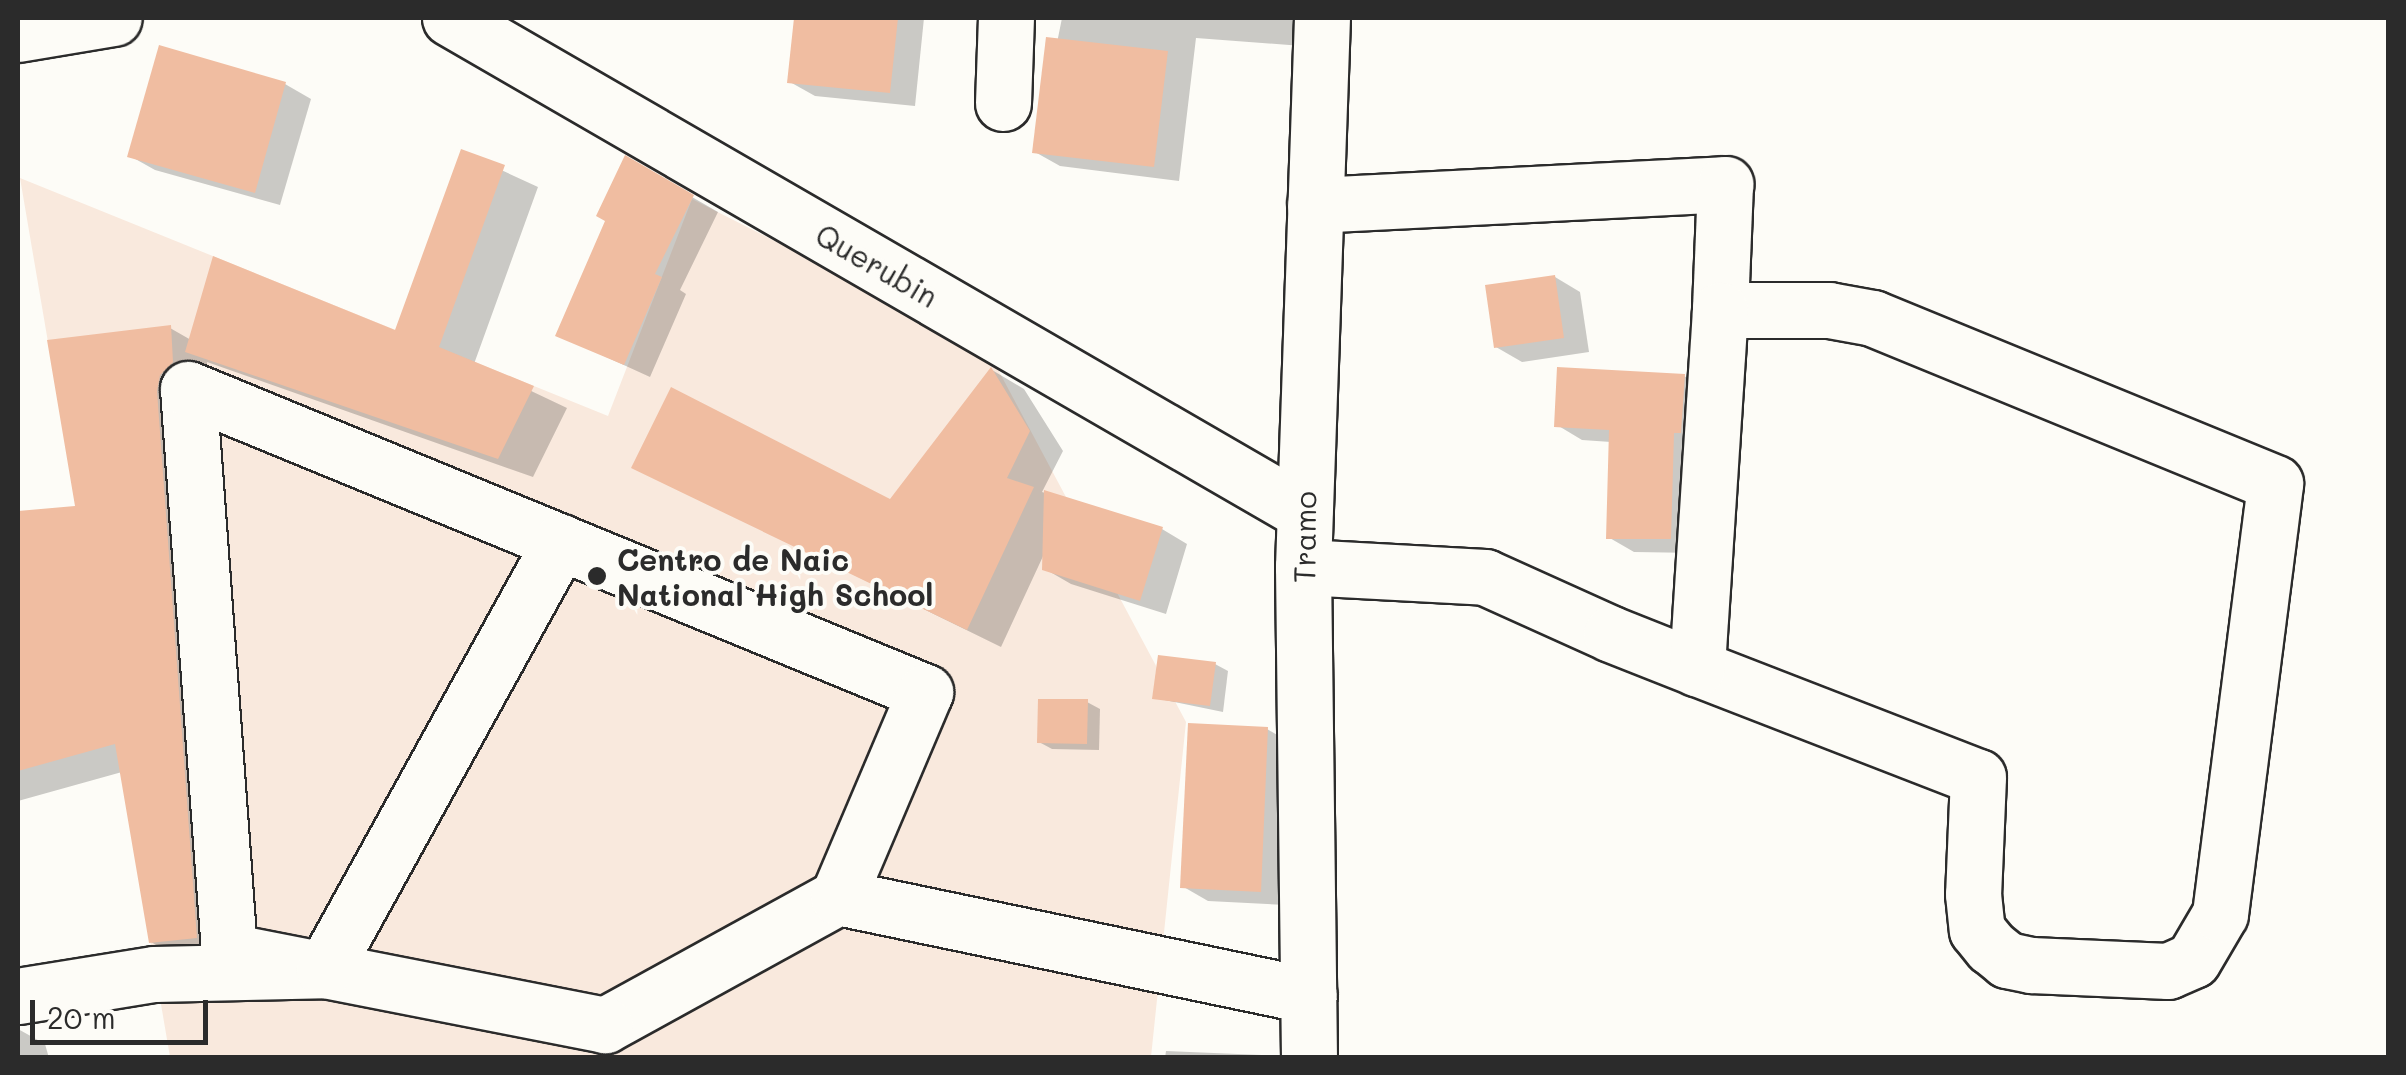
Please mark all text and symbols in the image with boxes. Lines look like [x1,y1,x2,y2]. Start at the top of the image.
street label: Querubin [810,216,944,314]
street label: Tramo [1285,491,1323,583]
place label: Centro de Naic National High School [617,541,933,612]
marker: Centro de Naic National High School [586,565,608,587]
scale bar [35,980,212,1042]
text: 20 m [47,997,116,1037]

